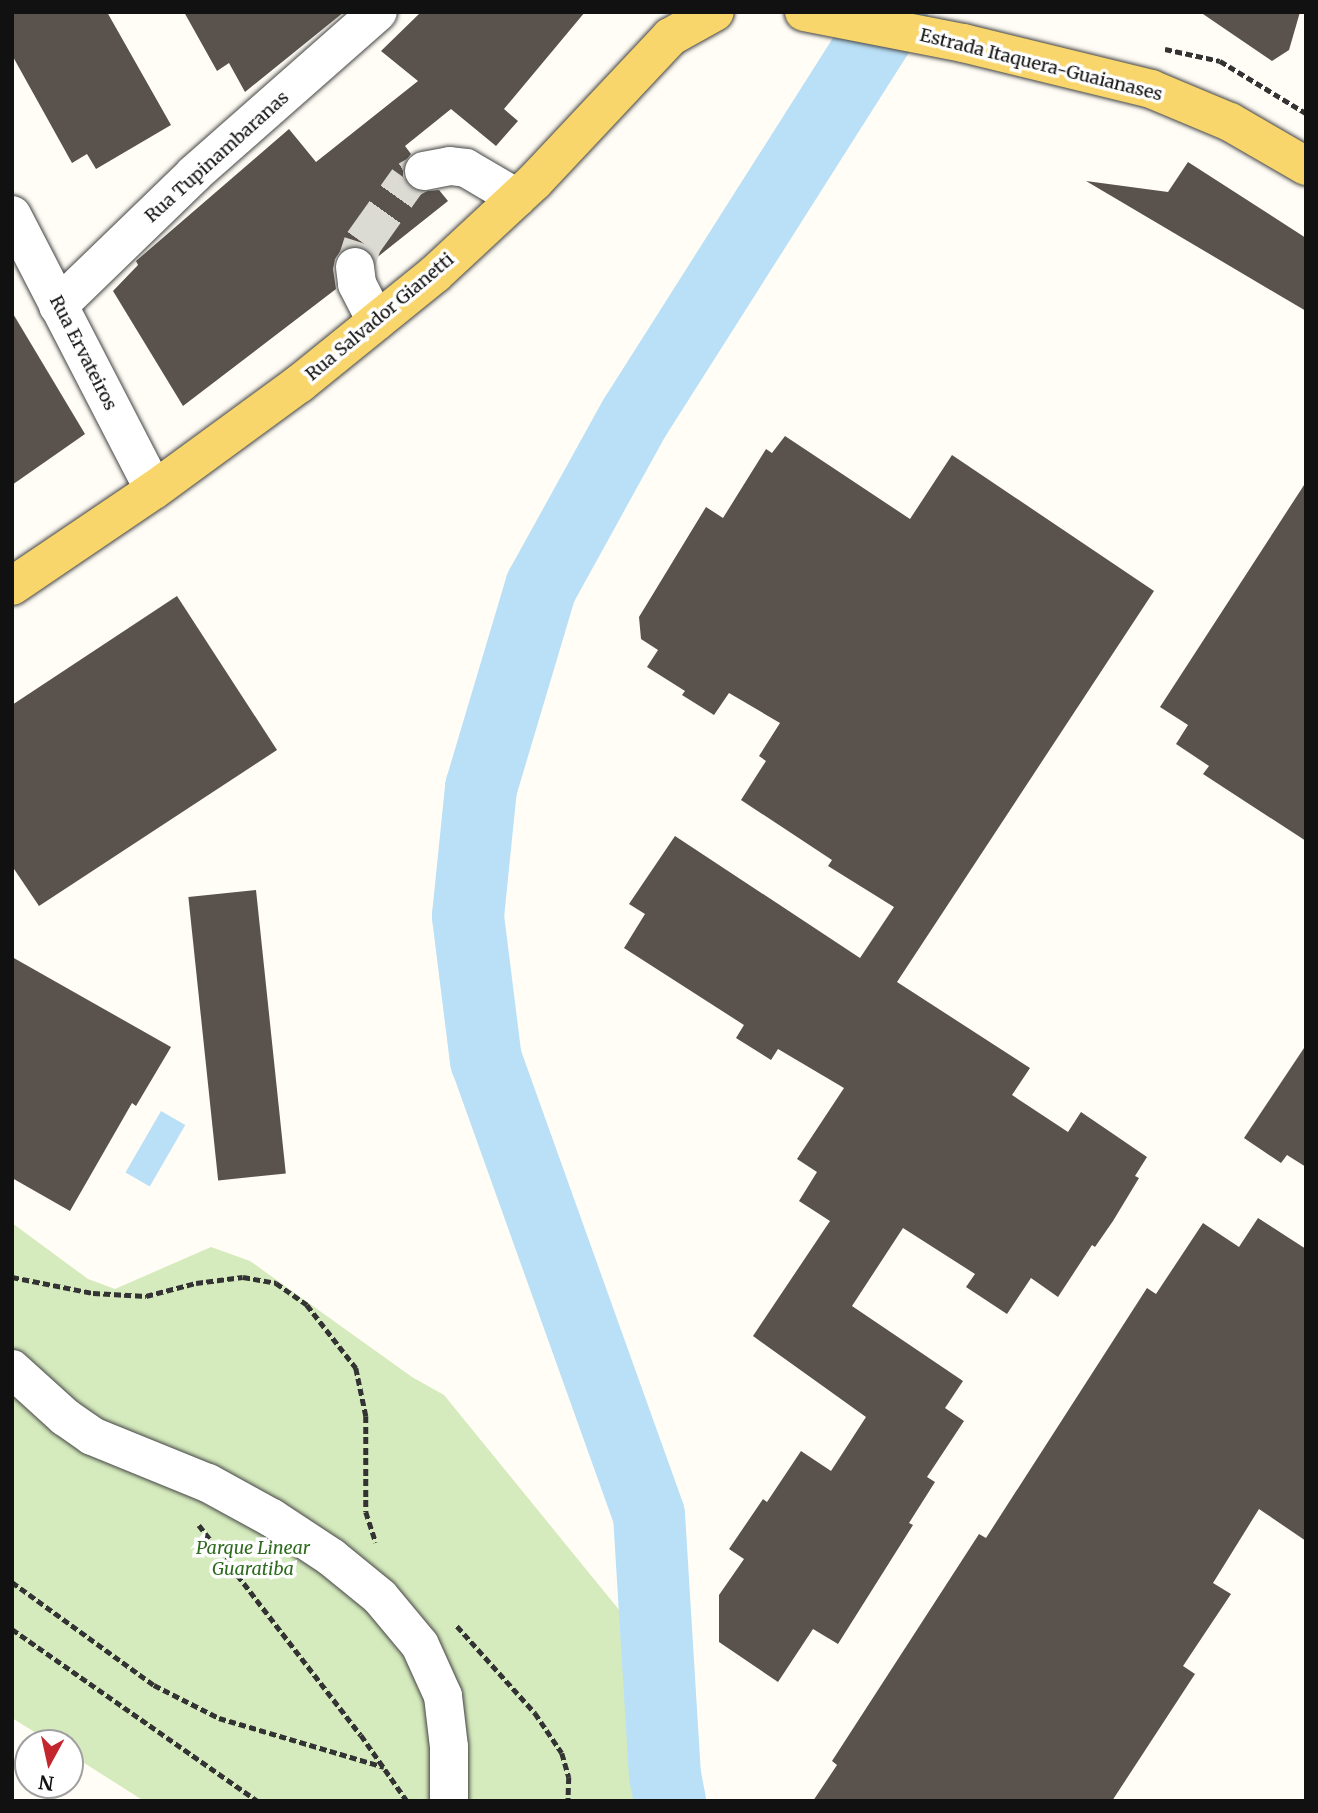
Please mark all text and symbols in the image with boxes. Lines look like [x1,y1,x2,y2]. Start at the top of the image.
street label: Estrada Itaquera-Guaianases [917,24,1165,106]
street label: Rua Tupinambaranas [141,87,293,227]
street label: Rua Salvador Gianetti [301,249,459,385]
street label: Rua Ervateiros [45,292,121,414]
park label: Parque Linear Guaratiba [196,1538,310,1580]
north arrow [14,1729,84,1799]
text: N [37,1770,55,1796]

